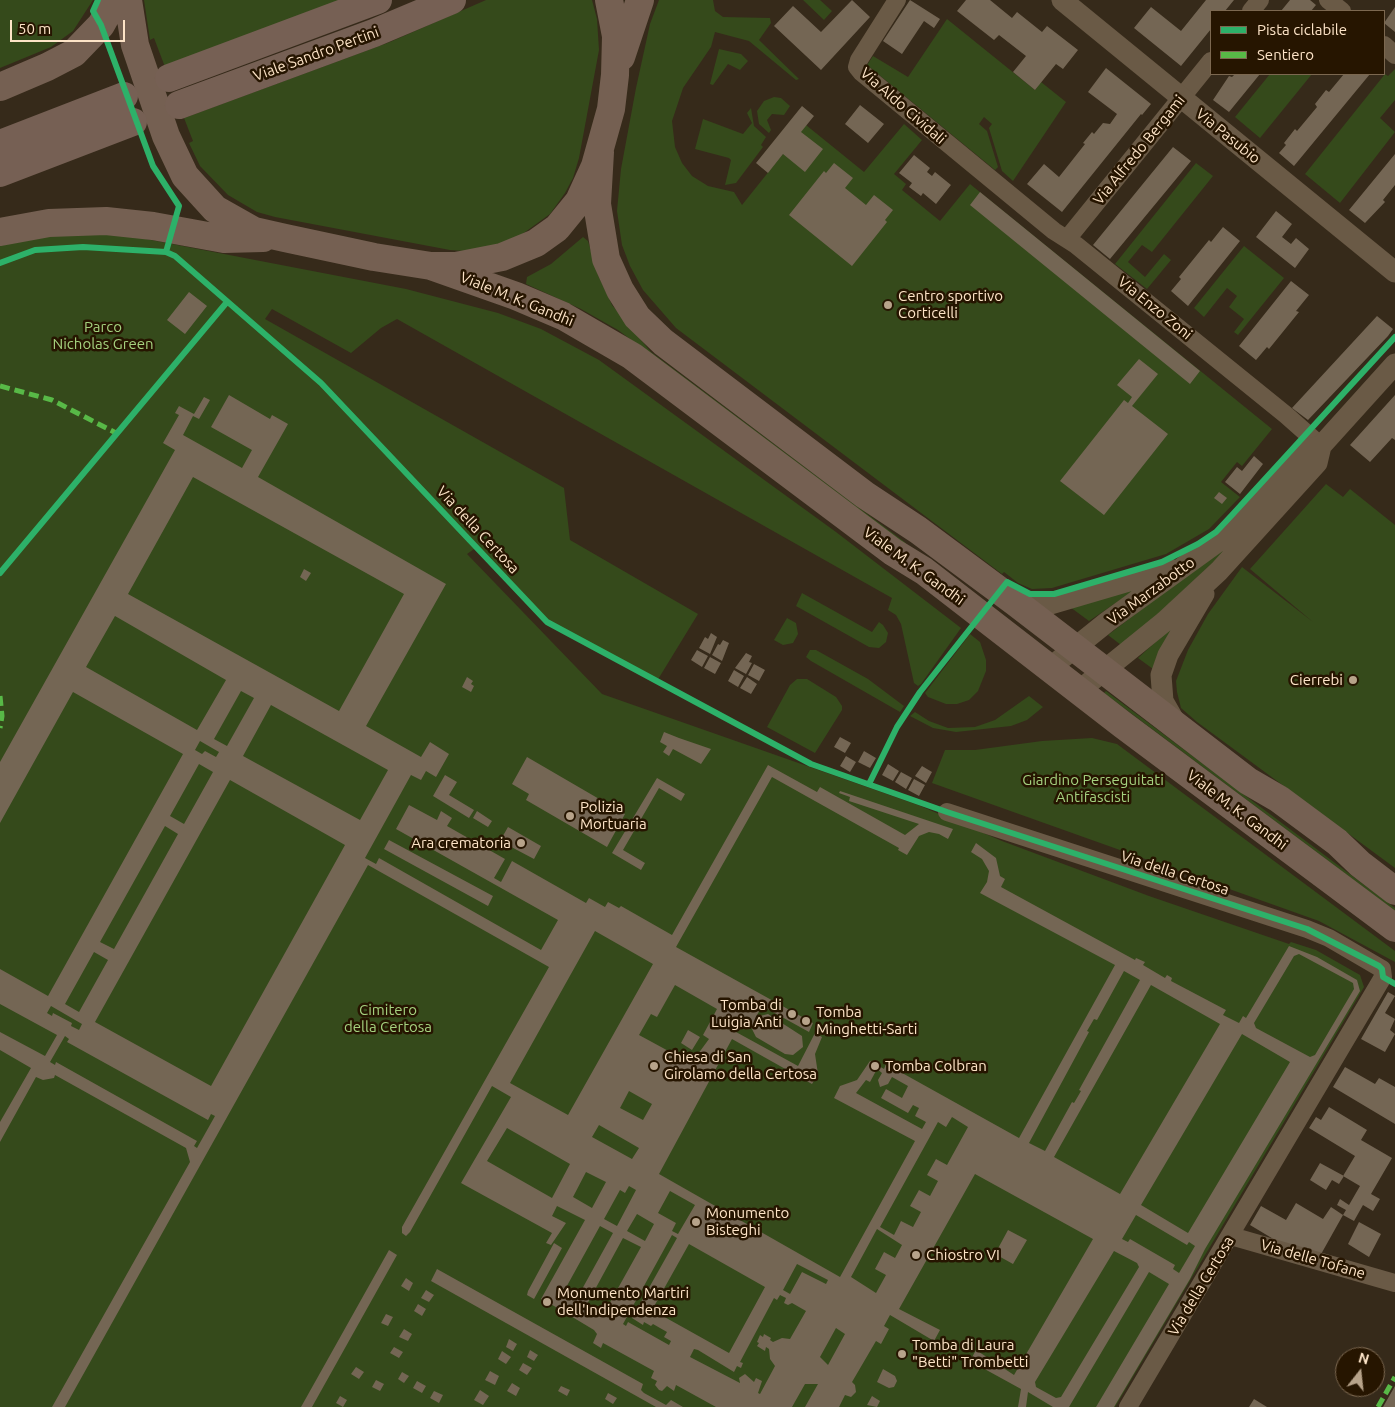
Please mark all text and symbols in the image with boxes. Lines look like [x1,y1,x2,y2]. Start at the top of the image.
scale bar [12,10,128,42]
legend [1210,10,1385,75]
text: 50 m [18,20,51,37]
text: Pista ciclabile [1257,21,1347,38]
street label: Viale Sandro Pertini [251,23,381,85]
text: Sentiero [1257,46,1314,63]
street label: Via Aldo Cividali [857,64,949,148]
street label: Via Alfredo Bergami [1089,92,1189,208]
street label: Via Pasubio [1192,105,1264,167]
street label: Viale M. K. Gandhi [458,268,576,330]
street label: Via Enzo Zoni [1114,273,1196,343]
place label: Centro sportivo Corticelli [898,287,1003,322]
marker: Centro sportivo Corticelli [882,299,894,311]
park label: Parco Nicholas Green [52,318,154,353]
street label: Via della Certosa [433,483,523,577]
street label: Viale M. K. Gandhi [860,523,968,609]
street label: Via Marzabotto [1104,553,1198,629]
place label: Cierrebi [1290,671,1343,689]
marker: Cierrebi [1347,674,1359,686]
street label: Viale M. K. Gandhi [1183,766,1291,854]
park label: Giardino Perseguitati Antifascisti [1022,771,1164,806]
place label: Polizia Mortuaria [580,798,647,833]
marker: Polizia Mortuaria [564,810,576,822]
place label: Ara crematoria [411,834,511,852]
marker: Ara crematoria [515,837,527,849]
street label: Via della Certosa [1119,847,1231,899]
place label: Tomba di Luigia Anti [711,996,782,1031]
park label: Cimitero della Certosa [344,1001,432,1036]
place label: Tomba Minghetti-Sarti [816,1003,917,1038]
marker: Tomba di Luigia Anti [786,1008,798,1020]
marker: Tomba Minghetti-Sarti [800,1015,812,1027]
place label: Chiesa di San Girolamo della Certosa [664,1048,817,1083]
place label: Tomba Colbran [885,1057,987,1075]
marker: Chiesa di San Girolamo della Certosa [648,1060,660,1072]
marker: Tomba Colbran [869,1060,881,1072]
place label: Monumento Bisteghi [706,1204,789,1239]
marker: Monumento Bisteghi [690,1216,702,1228]
street label: Via della Certosa [1164,1233,1238,1339]
street label: Via delle Tofane [1259,1235,1367,1283]
place label: Chiostro VI [926,1246,1000,1264]
marker: Chiostro VI [910,1249,922,1261]
place label: Monumento Martiri dell'Indipendenza [557,1284,689,1319]
marker: Monumento Martiri dell'Indipendenza [541,1296,553,1308]
place label: Tomba di Laura "Betti" Trombetti [912,1336,1028,1371]
north arrow [1335,1347,1385,1397]
marker: Tomba di Laura "Betti" Trombetti [896,1348,908,1360]
text: N [1357,1349,1371,1368]

